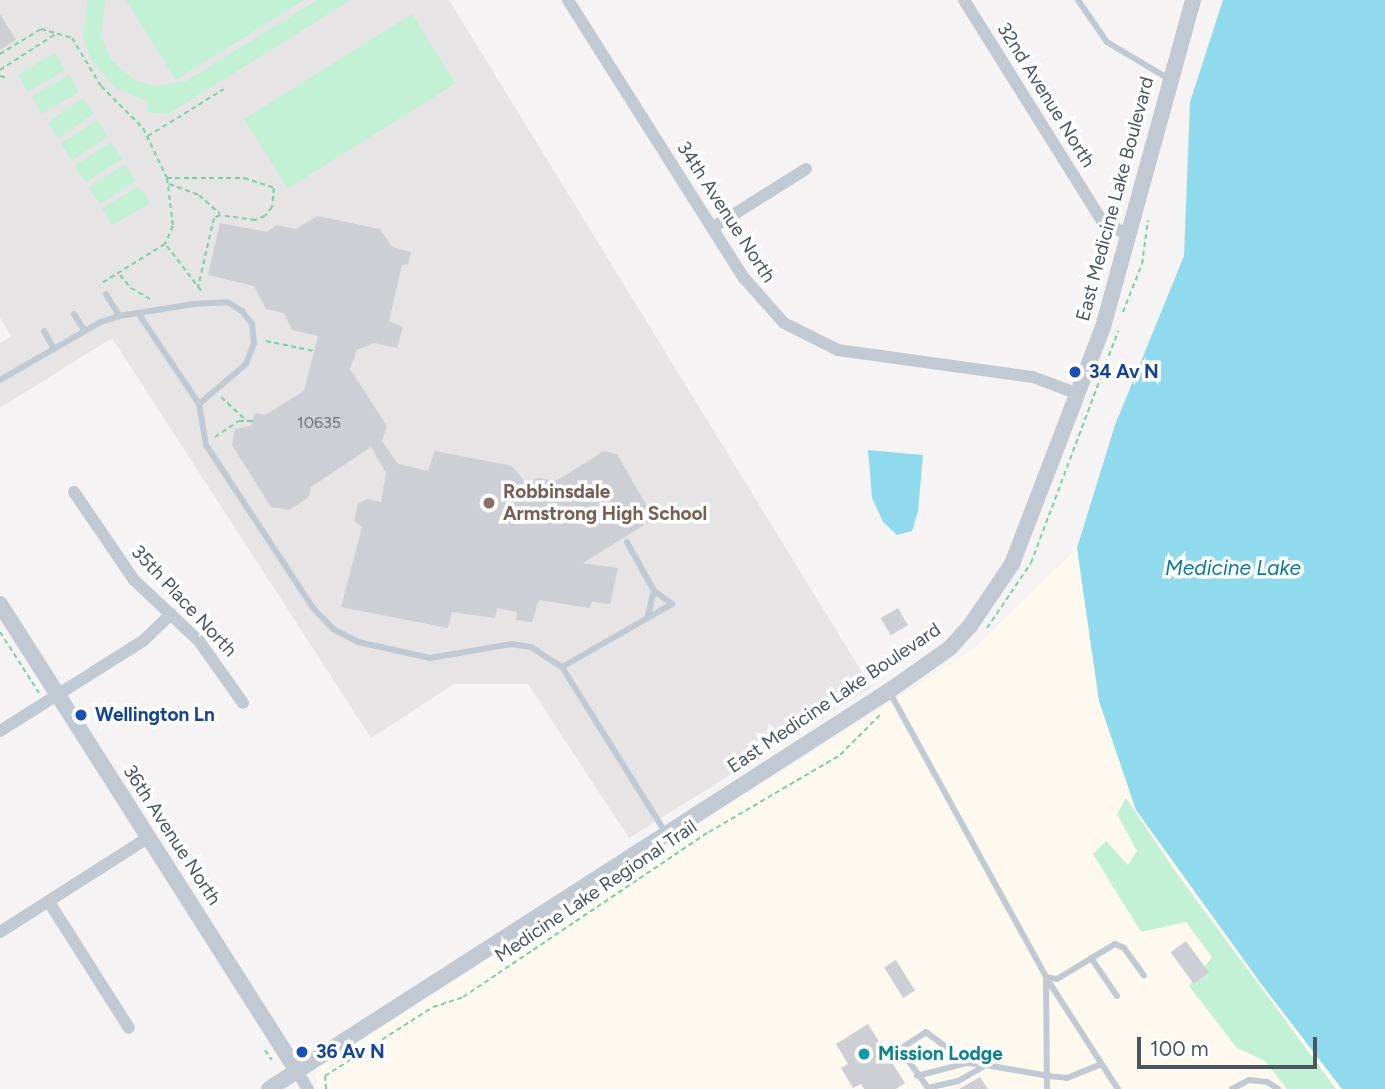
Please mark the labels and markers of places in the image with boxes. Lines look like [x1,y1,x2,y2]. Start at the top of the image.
place label: 34 Av N [1089,361,1159,383]
marker: 34 Av N [1067,364,1083,380]
place label: Robbinsdale Armstrong High School [503,481,707,525]
marker: Robbinsdale Armstrong High School [481,495,497,511]
place label: Wellington Ln [95,704,215,726]
marker: Wellington Ln [73,707,89,723]
place label: 36 Av N [316,1041,385,1063]
place label: Mission Lodge [878,1043,1003,1065]
marker: 36 Av N [294,1044,310,1060]
marker: Mission Lodge [856,1046,872,1062]

